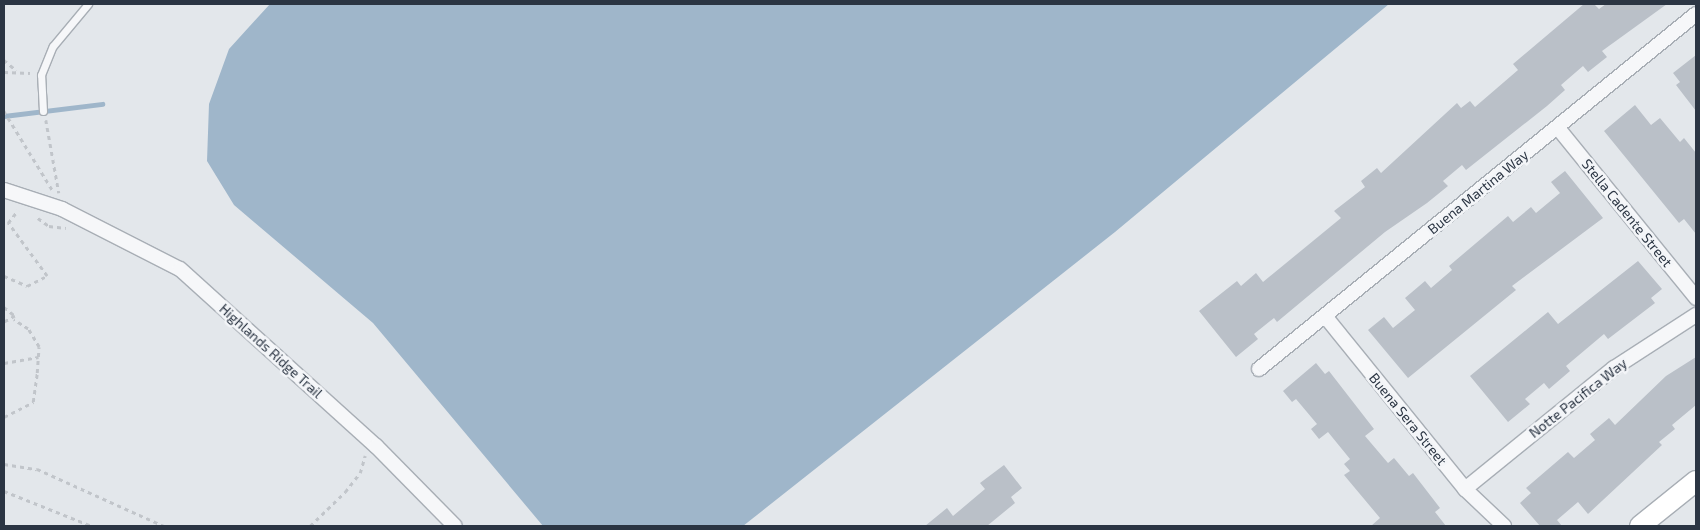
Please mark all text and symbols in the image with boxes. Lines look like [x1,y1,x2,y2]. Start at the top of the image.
street label: Buena Martina Way [1424,146,1532,238]
street label: Stella Cadente Street [1578,156,1676,270]
street label: Highlands Ridge Trail [216,300,326,402]
street label: Notte Pacifica Way [1526,355,1630,441]
street label: Buena Sera Street [1366,369,1450,469]

